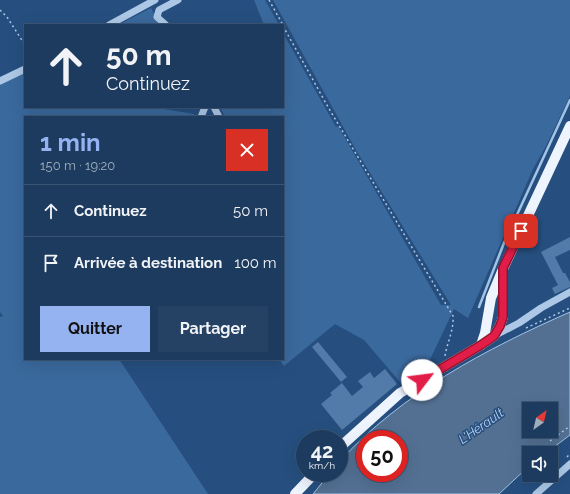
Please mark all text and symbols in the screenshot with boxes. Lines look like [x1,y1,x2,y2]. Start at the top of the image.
text: 50 m [106,39,172,72]
icon: ahead [40,40,92,92]
text: Continuez [106,73,190,94]
text: 1 min [40,128,101,157]
button: close [226,129,268,171]
text: 150 m · 19:20 [40,158,115,173]
icon: ahead [40,200,62,222]
text: Continuez [74,202,147,220]
text: 50 m [233,202,268,220]
pin [504,214,538,248]
icon: arrive [510,220,532,242]
icon: arrive [40,252,62,274]
text: Arrivée à destination [74,254,222,272]
text: 100 m [234,254,277,272]
button: Quitter [40,306,150,352]
button: Partager [158,306,268,352]
position arrow [401,359,443,401]
north arrow [522,402,558,438]
map controls [522,402,558,482]
water label: L'Hérault [456,405,507,447]
speed limit sign: 50 [356,430,408,482]
text: 42 [311,439,333,463]
button: sound [522,446,558,482]
text: km/h [309,460,335,471]

